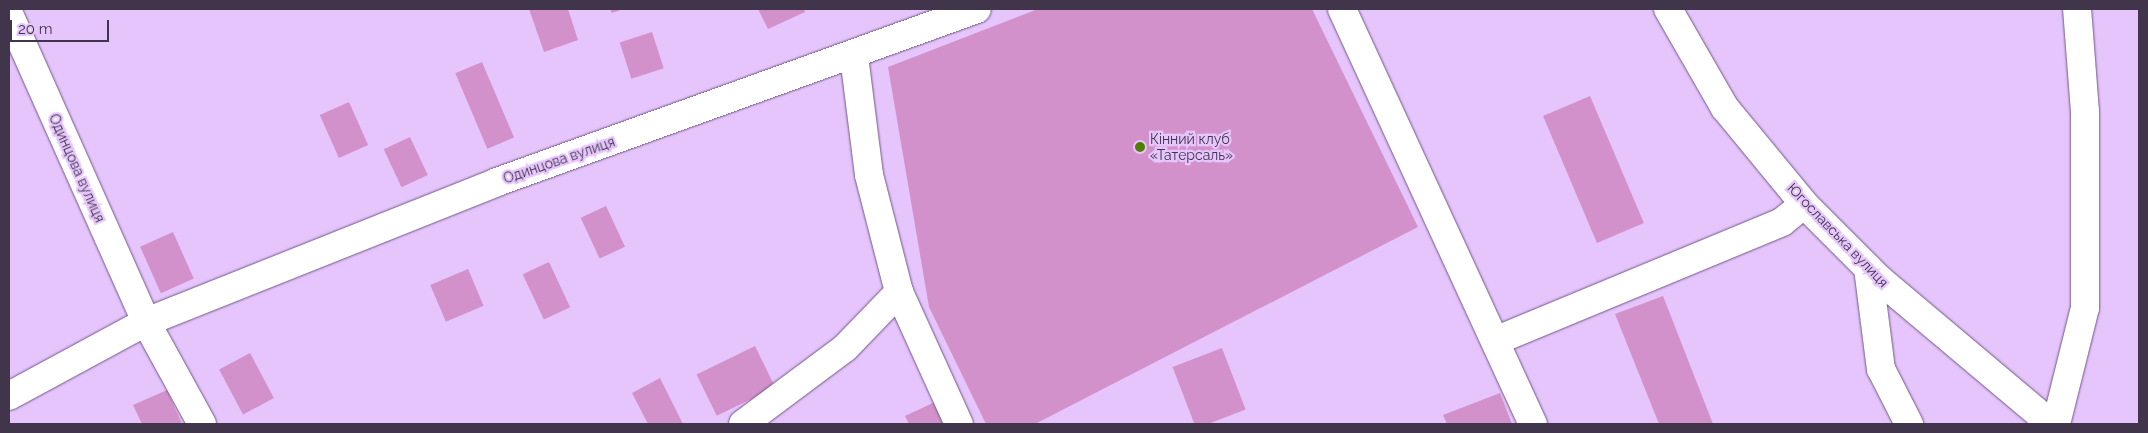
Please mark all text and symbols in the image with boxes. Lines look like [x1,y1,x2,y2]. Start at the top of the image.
scale bar [12,10,111,42]
text: 20 m [18,20,53,38]
street label: Одинцова вулиця [46,111,108,225]
place label: Кінний клуб «Татерсаль» [1150,131,1233,164]
street label: Одинцова вулиця [501,133,617,187]
marker: Кінний клуб «Татерсаль» [1134,141,1146,153]
street label: Югославська вулиця [1784,179,1892,291]

